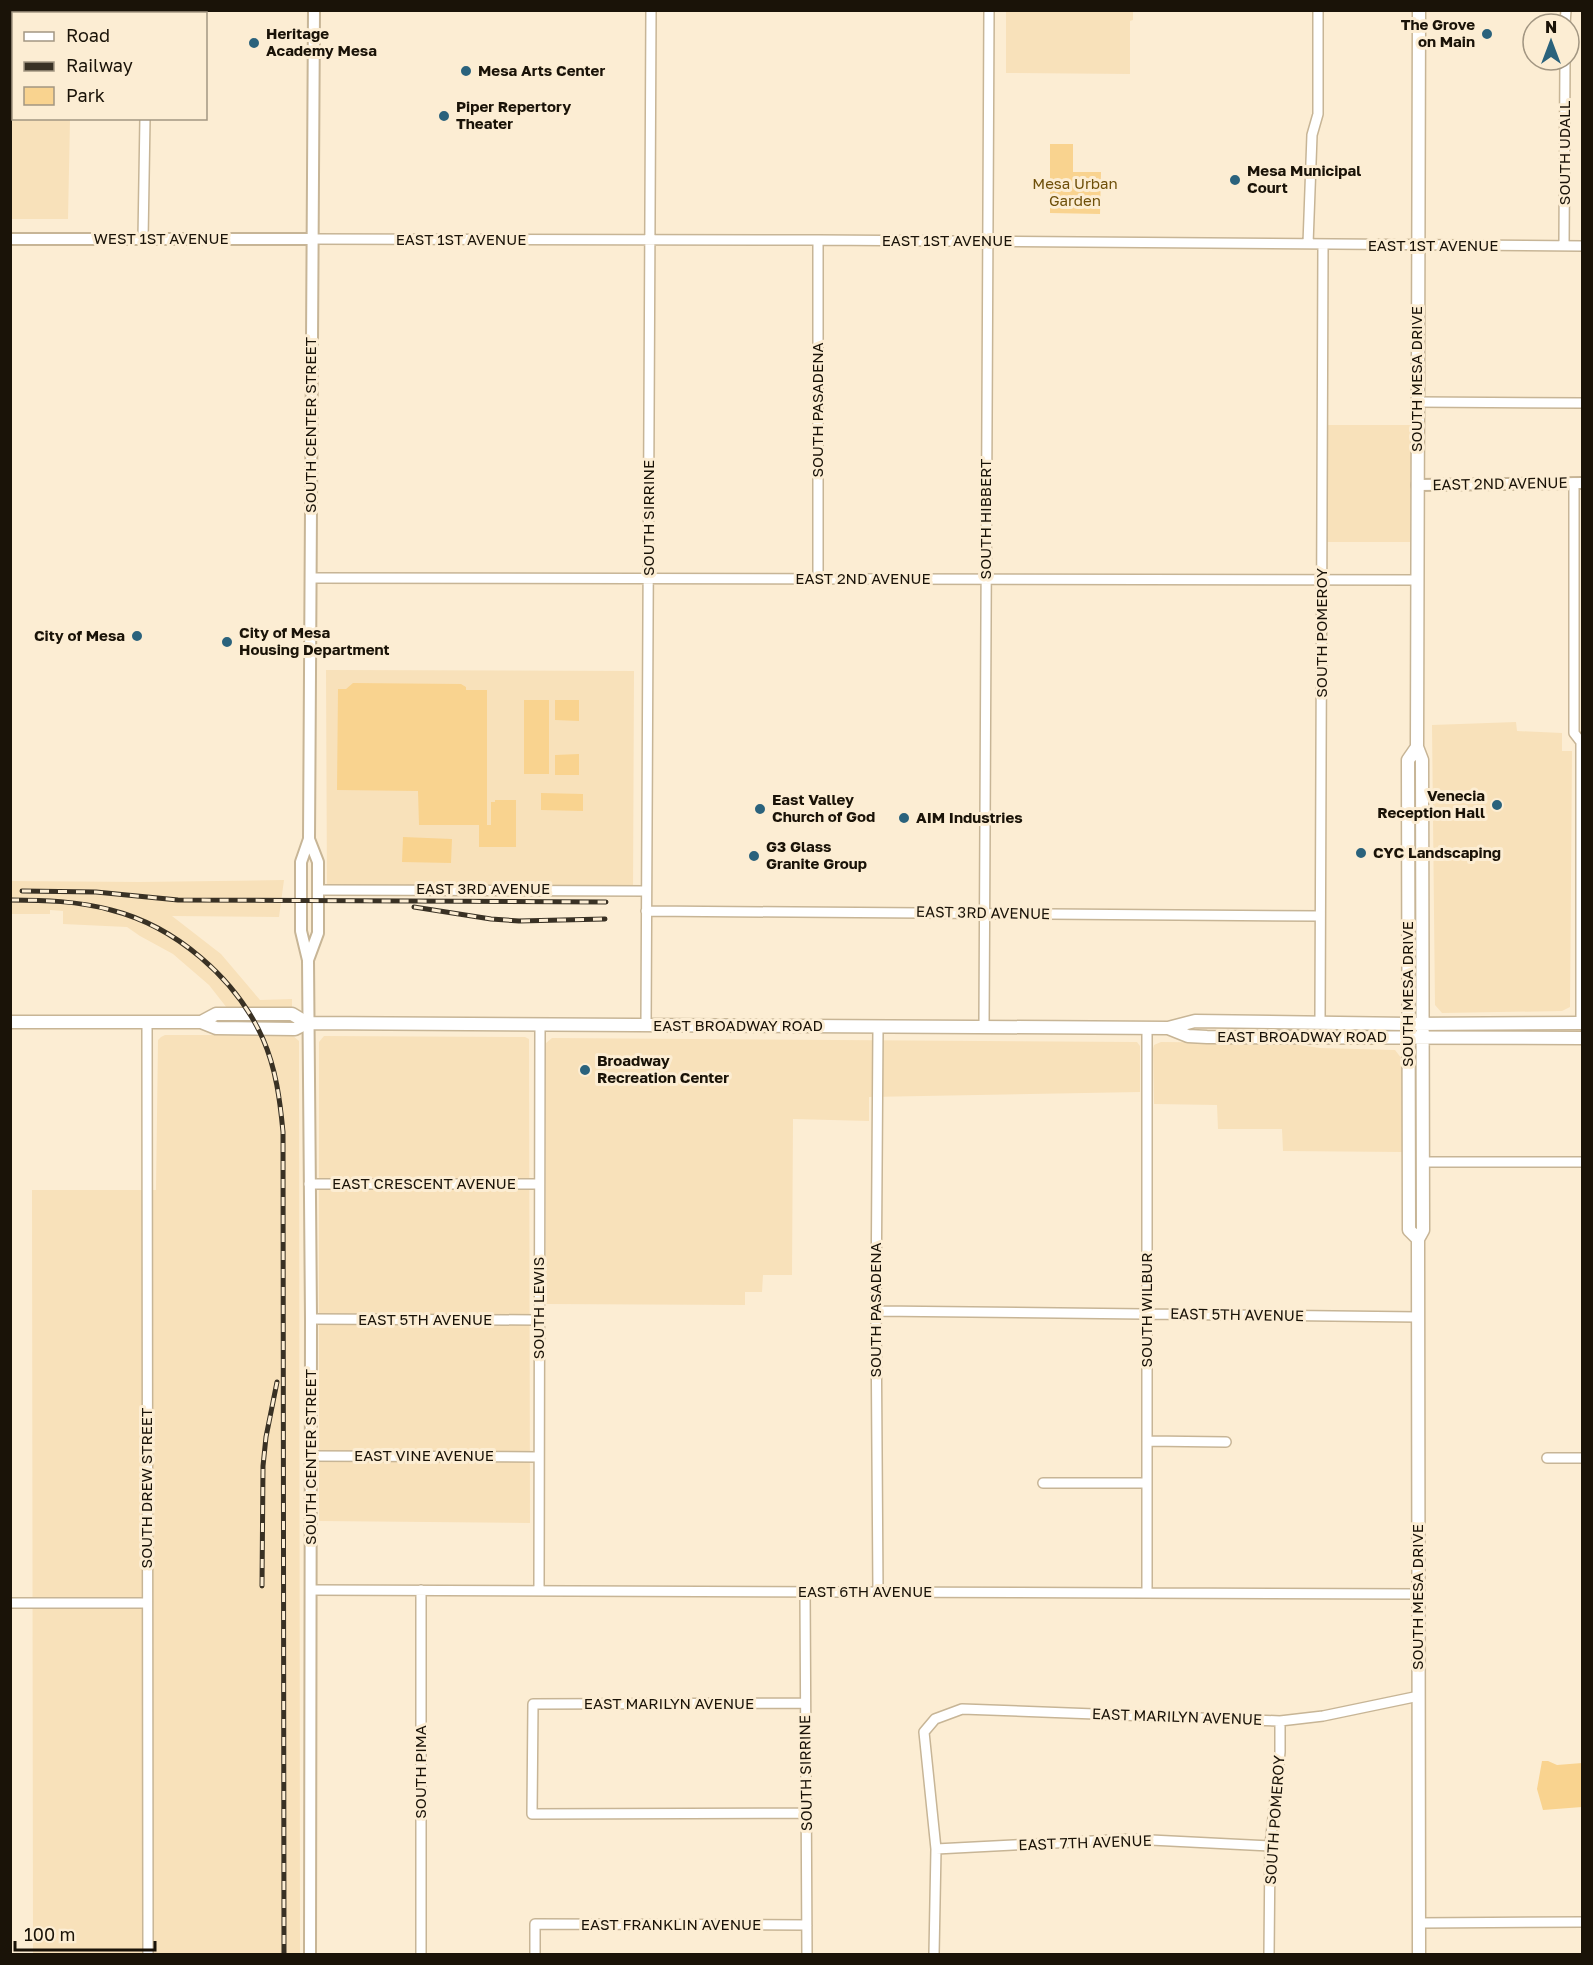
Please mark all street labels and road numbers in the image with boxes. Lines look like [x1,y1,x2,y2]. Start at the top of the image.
street label: SOUTH UDALL [1555,100,1573,205]
street label: WEST 1ST AVENUE [93,229,229,247]
street label: EAST 1ST AVENUE [396,230,526,248]
street label: EAST 1ST AVENUE [882,231,1012,249]
street label: EAST 1ST AVENUE [1368,236,1498,254]
street label: SOUTH MESA DRIVE [1407,306,1425,452]
street label: SOUTH CENTER STREET [301,337,319,513]
street label: SOUTH PASADENA [808,342,826,478]
street label: SOUTH HIBBERT [976,459,994,579]
street label: SOUTH SIRRINE [639,460,657,576]
street label: EAST 2ND AVENUE [1432,473,1568,493]
street label: SOUTH POMEROY [1312,568,1330,698]
street label: EAST 2ND AVENUE [795,569,931,587]
street label: EAST 3RD AVENUE [416,879,550,897]
street label: EAST 3RD AVENUE [916,902,1050,922]
street label: SOUTH MESA DRIVE [1398,921,1416,1067]
street label: EAST BROADWAY ROAD [653,1016,823,1034]
street label: EAST BROADWAY ROAD [1217,1027,1387,1045]
street label: EAST CRESCENT AVENUE [332,1174,516,1192]
street label: SOUTH PASADENA [866,1242,884,1378]
street label: SOUTH WILBUR [1137,1253,1155,1367]
street label: SOUTH LEWIS [529,1257,547,1359]
street label: EAST 5TH AVENUE [1170,1304,1304,1324]
street label: EAST 5TH AVENUE [358,1310,492,1328]
street label: SOUTH CENTER STREET [301,1369,319,1545]
street label: SOUTH DREW STREET [137,1408,155,1568]
street label: EAST VINE AVENUE [354,1446,494,1464]
street label: SOUTH MESA DRIVE [1408,1524,1426,1670]
street label: EAST 6TH AVENUE [798,1582,932,1600]
street label: EAST MARILYN AVENUE [584,1694,754,1712]
street label: EAST MARILYN AVENUE [1092,1704,1262,1728]
street label: SOUTH SIRRINE [795,1715,815,1831]
street label: SOUTH PIMA [411,1725,429,1819]
street label: SOUTH POMEROY [1261,1754,1288,1885]
street label: EAST 7TH AVENUE [1018,1831,1152,1853]
street label: EAST FRANKLIN AVENUE [581,1915,761,1933]

